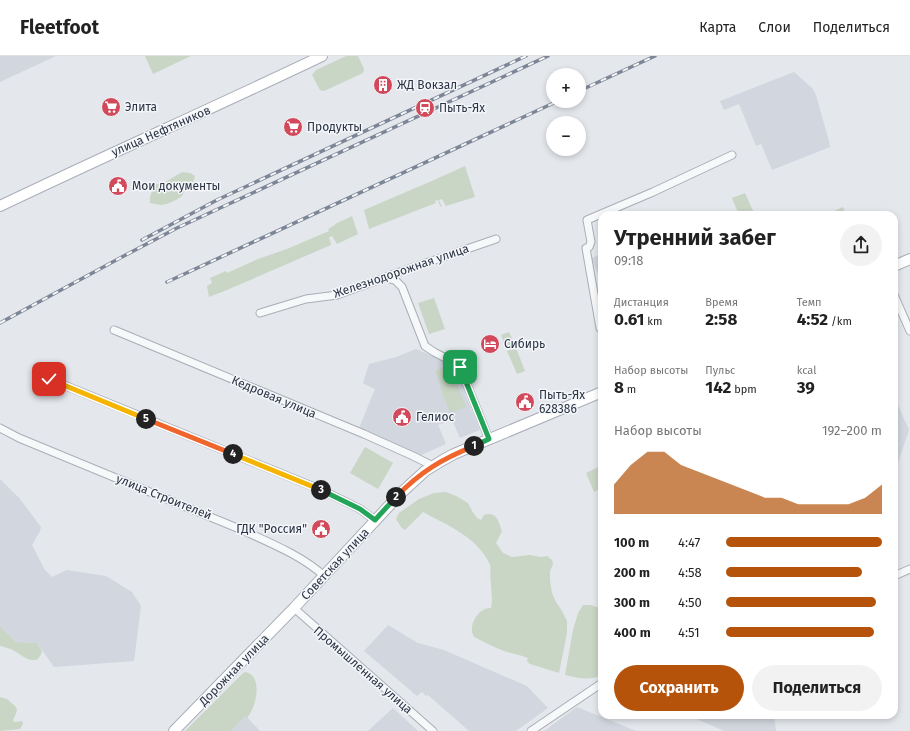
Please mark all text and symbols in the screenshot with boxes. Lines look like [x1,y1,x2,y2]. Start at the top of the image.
text: Fleetfoot [20,16,99,39]
text: Карта [699,19,736,36]
text: Слои [758,19,791,36]
text: Поделиться [813,19,890,36]
map controls [546,68,586,156]
button: + [546,68,586,108]
building icon: ЖД Вокзал [372,74,394,96]
place label: ЖД Вокзал [397,78,457,92]
supermarket icon: Элита [100,96,122,118]
station icon: Пыть-Ях [414,97,436,119]
place label: Элита [125,100,157,114]
place label: Пыть-Ях [439,101,485,115]
street label: улица Нефтяников [109,103,213,159]
supermarket icon: Продукты [282,116,304,138]
button: − [546,116,586,156]
place label: Продукты [307,120,362,134]
public building icon: Мои документы [107,175,129,197]
place label: Мои документы [132,179,220,193]
text: Утренний забег [614,224,776,251]
button: share [840,224,882,266]
street label: Железнодорожная улица [331,241,471,301]
text: 09:18 [614,253,643,268]
text: Дистанция [614,296,669,309]
text: Время [705,296,738,309]
text: Темп [797,296,822,309]
text: 0.61 [614,309,644,330]
text: 2:58 [705,309,737,330]
text: 4:52 [797,309,828,330]
text: km [644,315,662,328]
text: /km [828,315,852,328]
hotel icon: Сибирь [479,333,501,355]
place label: Сибирь [504,337,545,351]
pin [443,350,477,384]
icon: arrive [449,356,471,378]
pin [32,362,66,396]
text: Набор высоты [614,364,688,377]
text: Пульс [705,364,735,377]
text: kcal [797,364,816,377]
icon: check [38,368,60,390]
street label: Кедровая улица [230,373,318,421]
text: 8 [614,377,624,398]
text: 142 [705,377,731,398]
text: 39 [797,377,815,398]
text: m [624,383,636,396]
text: bpm [731,383,757,396]
place label: Пыть-Ях 628386 [539,388,585,416]
public building icon: Пыть-Ях 628386 [514,391,536,413]
public building icon: Гелиос [391,406,413,428]
pin: 5 [136,409,156,429]
place label: Гелиос [416,410,454,424]
text: 5 [143,412,149,425]
text: Набор высоты [614,423,702,438]
text: 192–200 m [822,423,882,438]
pin: 1 [464,436,484,456]
text: 1 [471,439,477,452]
pin: 4 [223,444,243,464]
text: 4 [230,447,236,460]
street label: улица Строителей [114,471,214,523]
pin: 3 [311,480,331,500]
text: 3 [318,483,324,496]
pin: 2 [386,487,406,507]
text: 2 [393,490,399,503]
public building icon: ГДК "Россия" [310,518,332,540]
place label: ГДК "Россия" [236,522,307,536]
street label: Советская улица [298,525,372,603]
text: 100 m [614,535,649,550]
text: 4:47 [678,535,700,550]
text: 200 m [614,565,650,580]
text: 4:58 [678,565,702,580]
text: 300 m [614,595,650,610]
text: 4:50 [678,595,702,610]
street label: Промышленная улица [311,623,415,717]
text: 400 m [614,625,651,640]
text: 4:51 [678,625,700,640]
street label: Дорожная улица [196,631,272,709]
button: Сохранить [614,665,744,711]
button: Поделиться [752,665,882,711]

